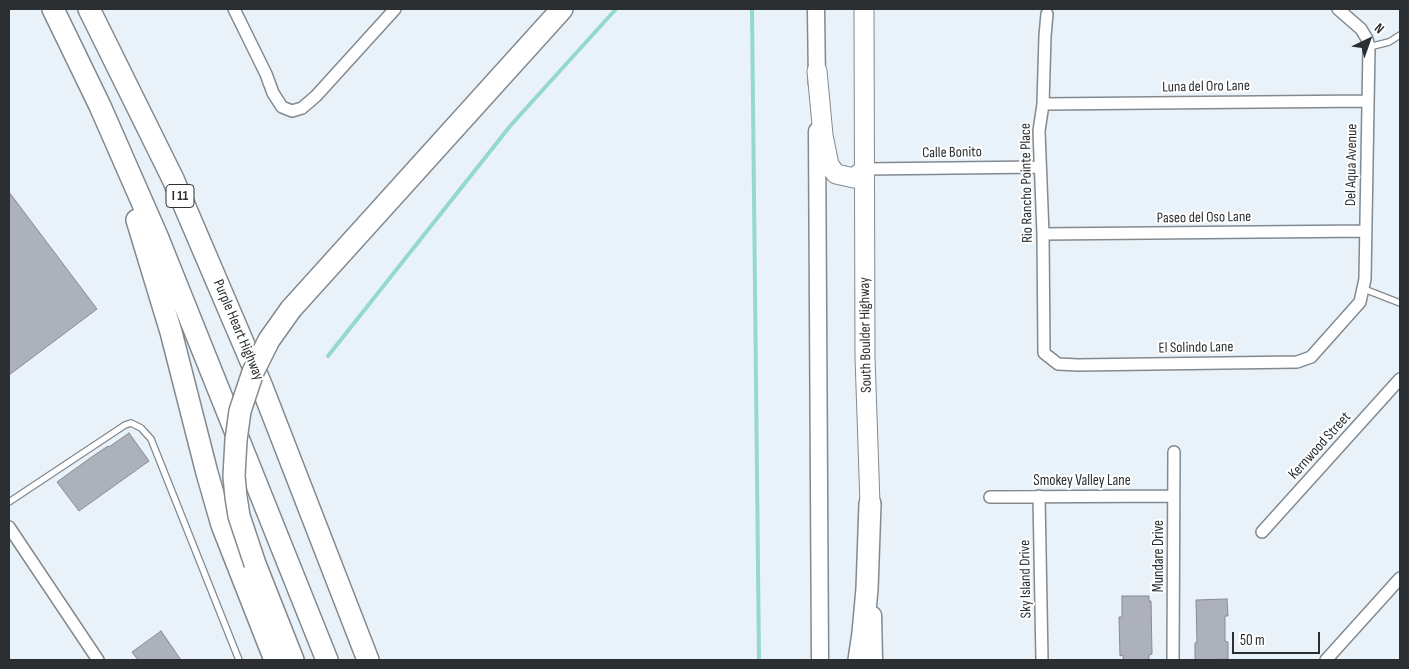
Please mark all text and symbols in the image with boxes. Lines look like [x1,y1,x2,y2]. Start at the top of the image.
north arrow [1344,15,1394,65]
text: N [1371,20,1388,37]
street label: Luna del Oro Lane [1162,77,1250,97]
street label: Rio Rancho Pointe Place [1017,123,1037,243]
street label: Del Aqua Avenue [1342,124,1362,206]
street label: Calle Bonito [922,143,982,163]
road number: I 11 [166,185,194,208]
street label: Paseo del Oso Lane [1157,208,1251,228]
street label: Purple Heart Highway [209,277,267,383]
street label: South Boulder Highway [856,277,876,393]
street label: El Solindo Lane [1158,338,1234,358]
street label: Kernwood Street [1285,409,1355,483]
street label: Smokey Valley Lane [1033,472,1131,490]
street label: Mundare Drive [1150,520,1168,592]
street label: Sky Island Drive [1016,540,1036,618]
scale bar [1234,622,1322,654]
text: 50 m [1240,631,1265,650]

